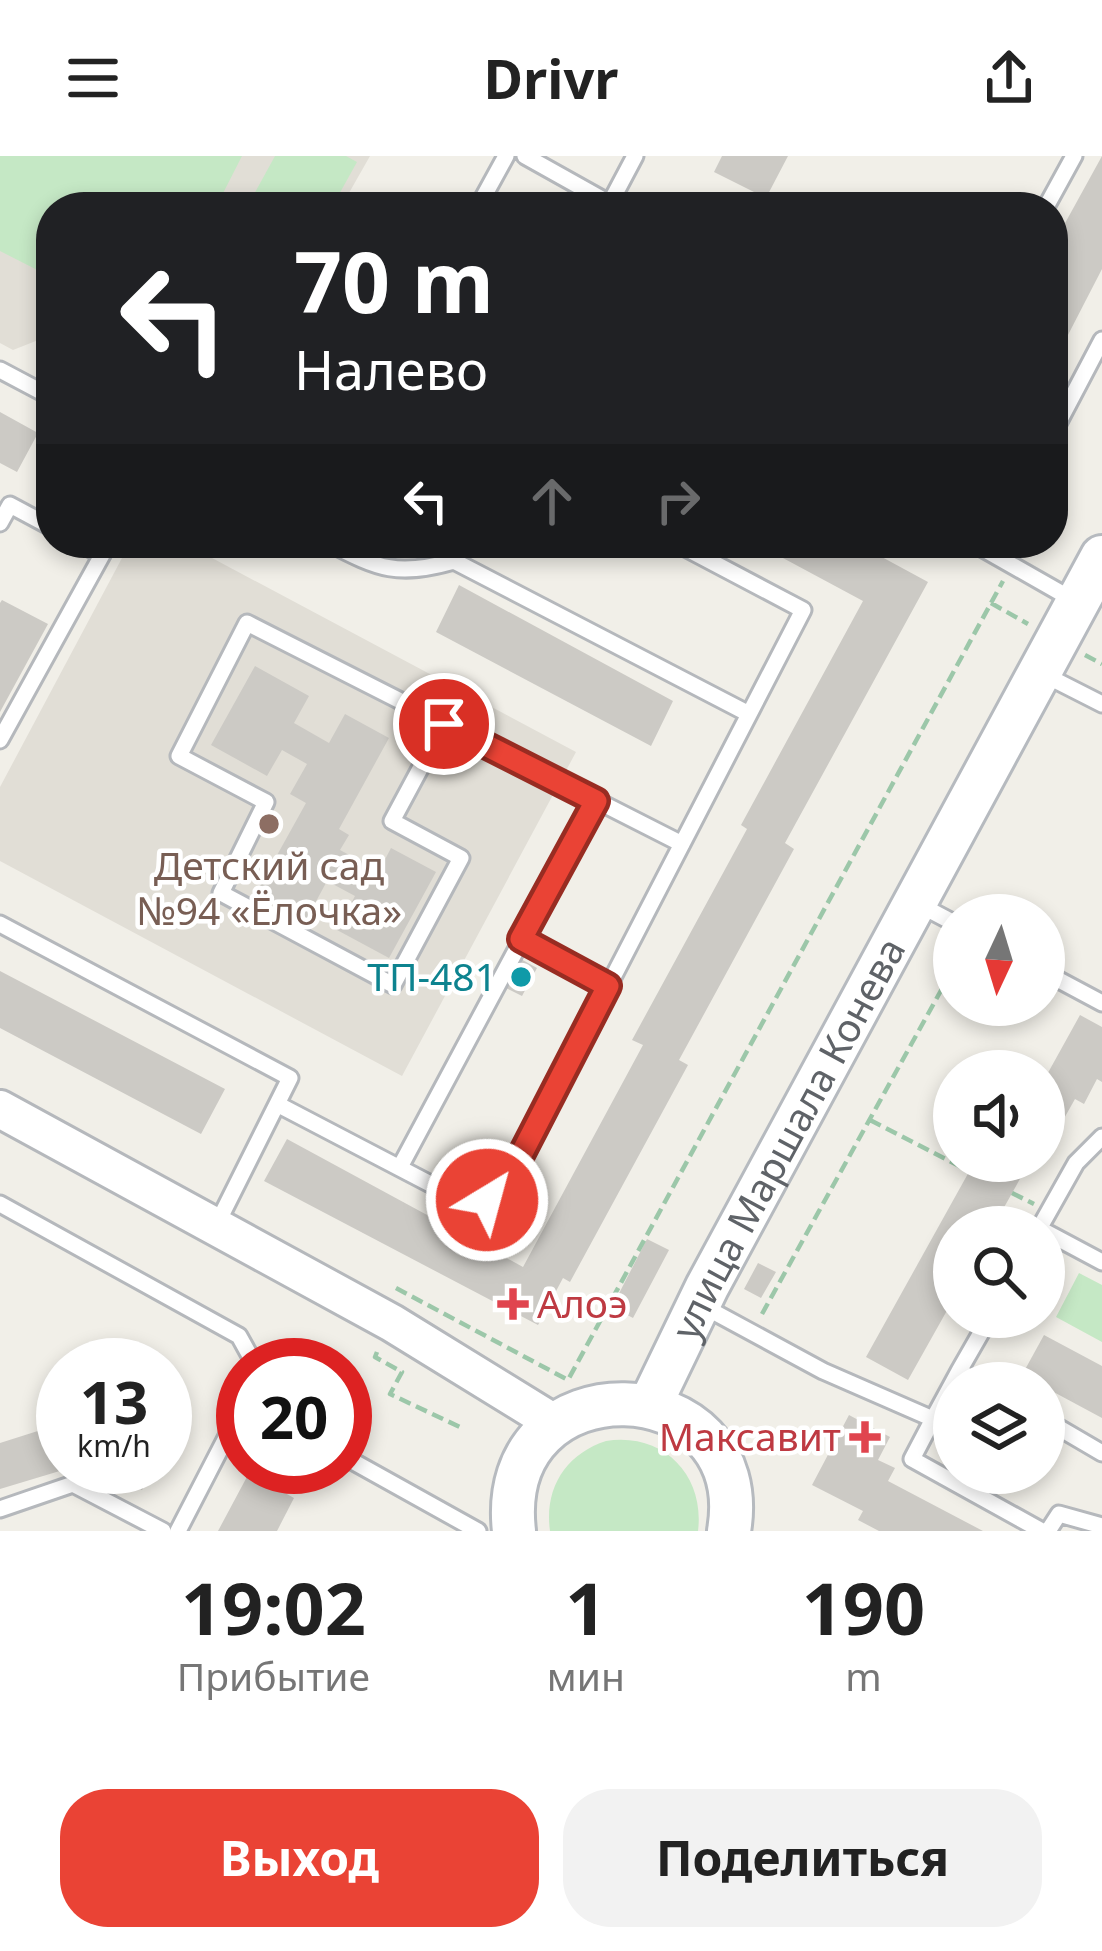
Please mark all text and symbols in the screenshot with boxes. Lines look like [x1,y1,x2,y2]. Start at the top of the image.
text: Drivr [484,41,618,115]
icon: menu [60,45,126,111]
icon: share [976,45,1042,111]
text: 70 m [294,223,494,338]
icon: left [96,240,252,396]
text: Налево [294,332,488,406]
icon: left [393,468,459,534]
icon: ahead [519,468,585,534]
icon: right [645,468,711,534]
pin [393,673,495,775]
icon: arrive [411,691,477,757]
marker: Детский сад №94 «Ёлочка» [256,811,282,837]
place label: Детский сад №94 «Ёлочка» [136,838,402,936]
north arrow [933,894,1065,1026]
map controls [933,894,1065,1494]
street label: улица Маршала Конева [658,928,916,1348]
place label: ТП-481 [367,949,497,1002]
marker: ТП-481 [508,964,534,990]
button: sound [933,1050,1065,1182]
position arrow [424,1137,550,1263]
button: search [933,1206,1065,1338]
place label: Алоэ [537,1276,627,1329]
marker: Алоэ [500,1291,526,1317]
speed limit sign: 20 [216,1338,372,1494]
text: 13 [80,1360,148,1442]
button: layers [933,1362,1065,1494]
place label: Максавит [659,1409,841,1462]
marker: Максавит [852,1424,878,1450]
text: km/h [77,1425,151,1466]
text: 19:02 [181,1558,366,1656]
text: 1 [565,1558,606,1656]
text: 190 [802,1558,925,1656]
text: Прибытие [177,1649,370,1702]
text: мин [547,1649,625,1702]
text: m [845,1649,882,1702]
button: Выход [60,1789,539,1927]
button: Поделиться [563,1789,1042,1927]

